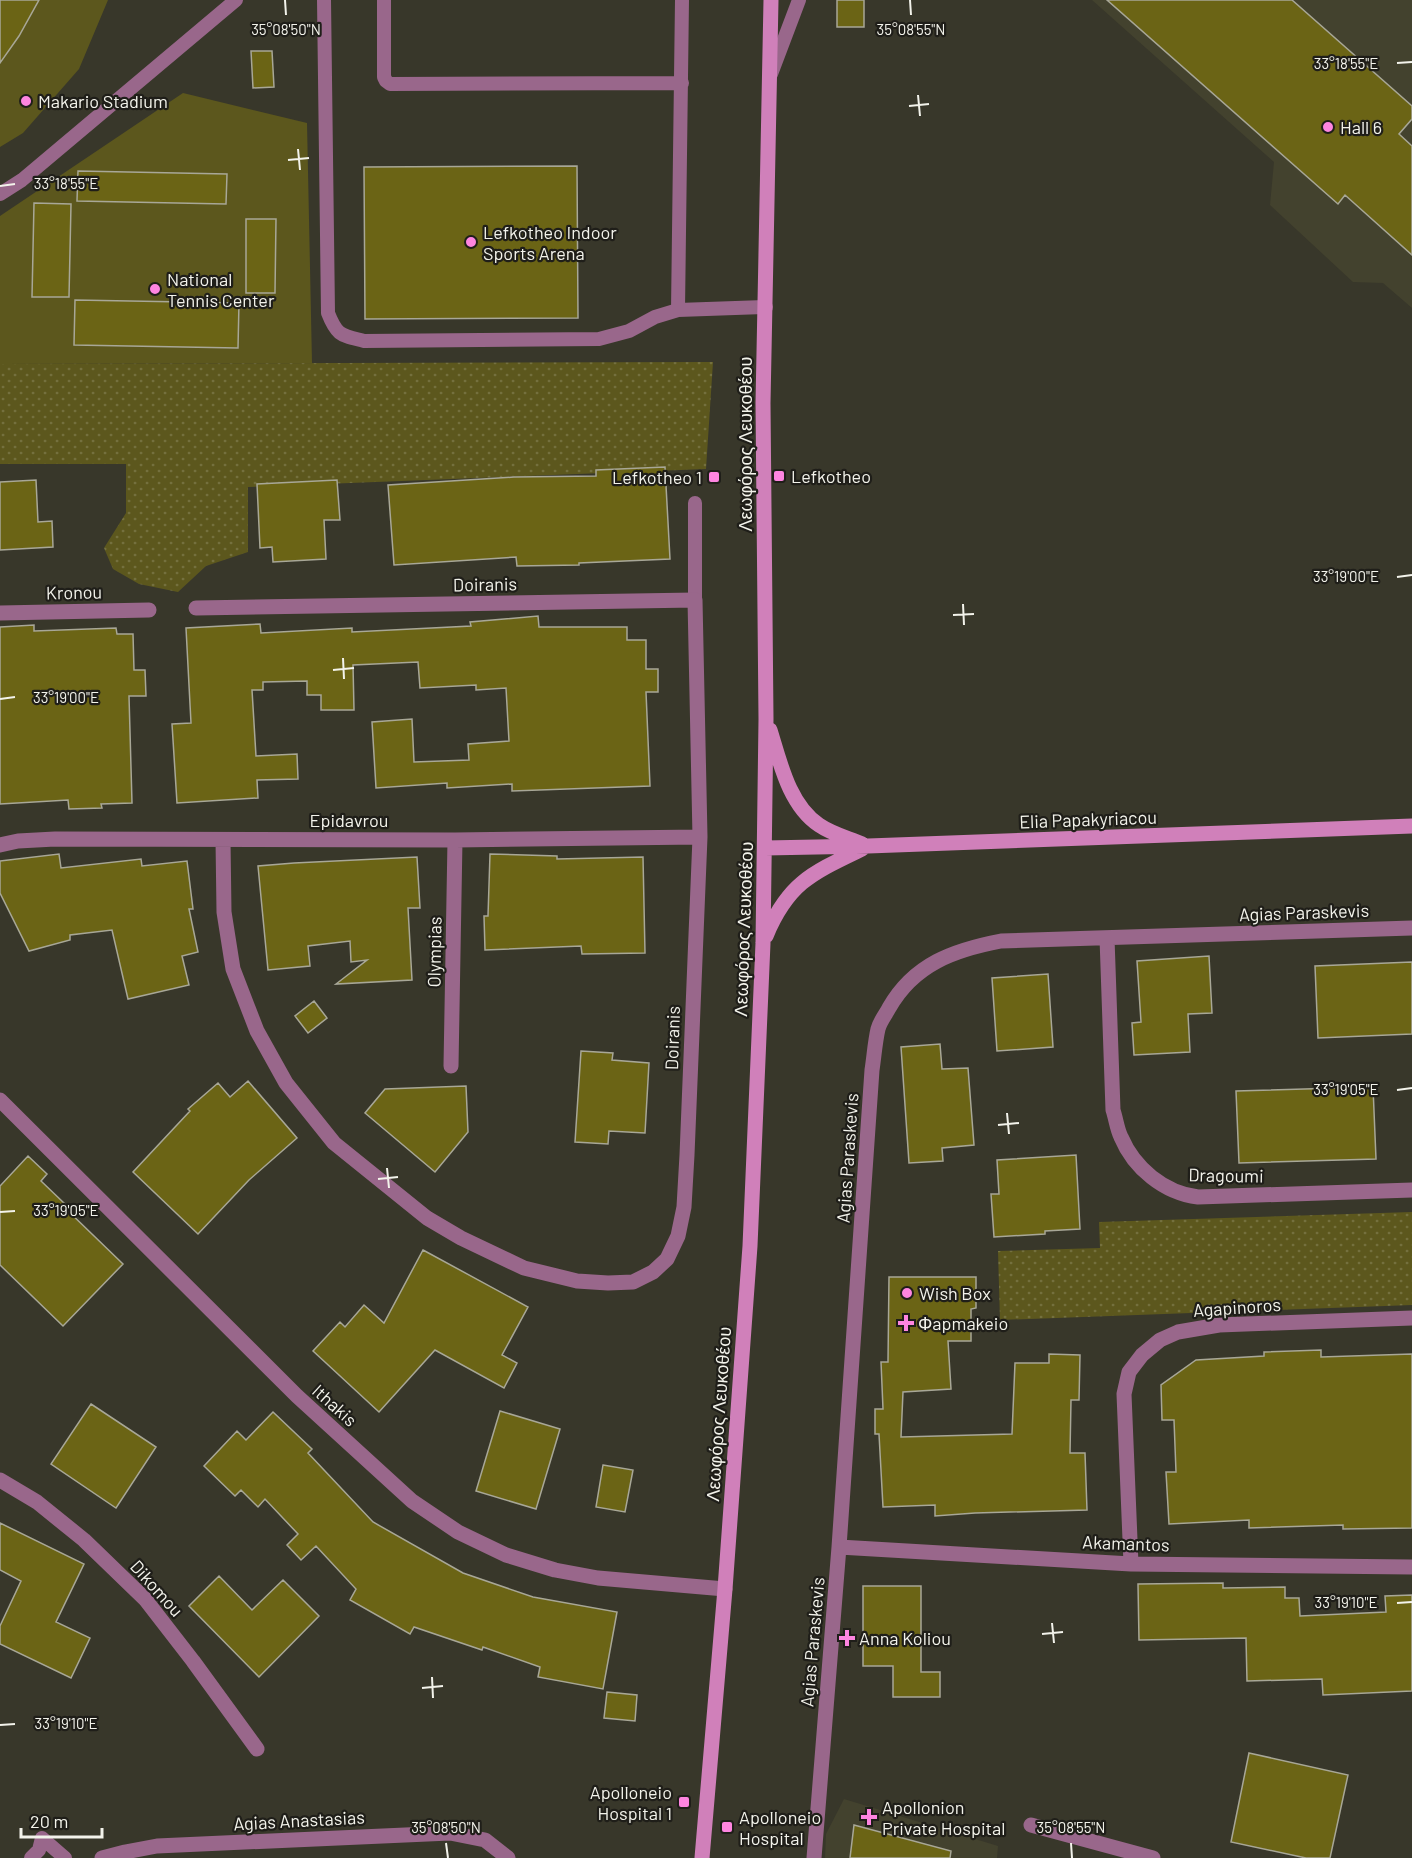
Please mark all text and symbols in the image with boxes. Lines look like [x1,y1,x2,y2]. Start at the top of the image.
text: 35°08'50"N [251,20,321,38]
text: 35°08'55"N [877,20,945,38]
text: 33°18'55"E [1314,54,1378,72]
place label: Makario Stadium [38,90,168,112]
marker: Makario Stadium [19,94,33,108]
place label: Hall 6 [1340,116,1382,138]
marker: Hall 6 [1321,120,1335,134]
text: 33°18'55"E [34,174,98,192]
place label: Lefkotheo Indoor Sports Arena [483,221,617,264]
marker: Lefkotheo Indoor Sports Arena [464,235,478,249]
place label: National Tennis Center [167,268,275,311]
marker: National Tennis Center [148,282,162,296]
street label: Λεωφόρος Λευκοθέου [734,357,756,531]
place label: Lefkotheo [791,465,871,487]
place label: Lefkotheo 1 [612,466,702,488]
marker: Lefkotheo [772,469,786,483]
marker: Lefkotheo 1 [707,470,721,484]
text: 33°19'00"E [1313,567,1379,585]
street label: Doiranis [453,572,517,596]
street label: Kronou [46,581,102,603]
text: 33°19'00"E [33,688,99,706]
street label: Elia Papakyriacou [1019,806,1157,832]
street label: Epidavrou [310,809,388,831]
street label: Λεωφόρος Λευκοθέου [729,841,757,1017]
street label: Agias Paraskevis [1239,899,1369,925]
street label: Olympias [422,916,446,988]
street label: Doiranis [660,1006,684,1070]
text: 33°19'05"E [1313,1080,1379,1098]
street label: Agias Paraskevis [831,1092,863,1224]
street label: Dragoumi [1188,1163,1264,1187]
text: 33°19'05"E [33,1201,99,1219]
place label: Wish Box [919,1282,991,1304]
marker: Wish Box [900,1286,914,1300]
street label: Agapinoros [1192,1293,1282,1321]
place label: Φapmakeio [918,1312,1008,1334]
marker: Φapmakeio [899,1316,913,1330]
street label: Λεωφόρος Λευκοθέου [701,1326,735,1502]
street label: Ithakis [308,1379,362,1431]
street label: Akamantos [1082,1530,1170,1556]
street label: Dikomou [126,1555,188,1621]
street label: Agias Paraskevis [795,1576,829,1708]
text: 33°19'10"E [1315,1593,1377,1611]
place label: Anna Koliou [859,1627,951,1649]
marker: Anna Koliou [840,1631,854,1645]
text: 33°19'10"E [35,1714,97,1732]
place label: Apolloneio Hospital 1 [590,1781,672,1824]
marker: Apolloneio Hospital 1 [677,1795,691,1809]
place label: Apollonion Private Hospital [882,1796,1005,1839]
scale bar [21,1801,102,1839]
street label: Agias Anastasias [233,1806,365,1834]
place label: Apolloneio Hospital [739,1806,821,1849]
marker: Apollonion Private Hospital [860,1808,878,1826]
text: 20 m [30,1810,68,1832]
text: 35°08'50"N [411,1818,481,1836]
text: 35°08'55"N [1037,1818,1105,1836]
marker: Apolloneio Hospital [720,1820,734,1834]

